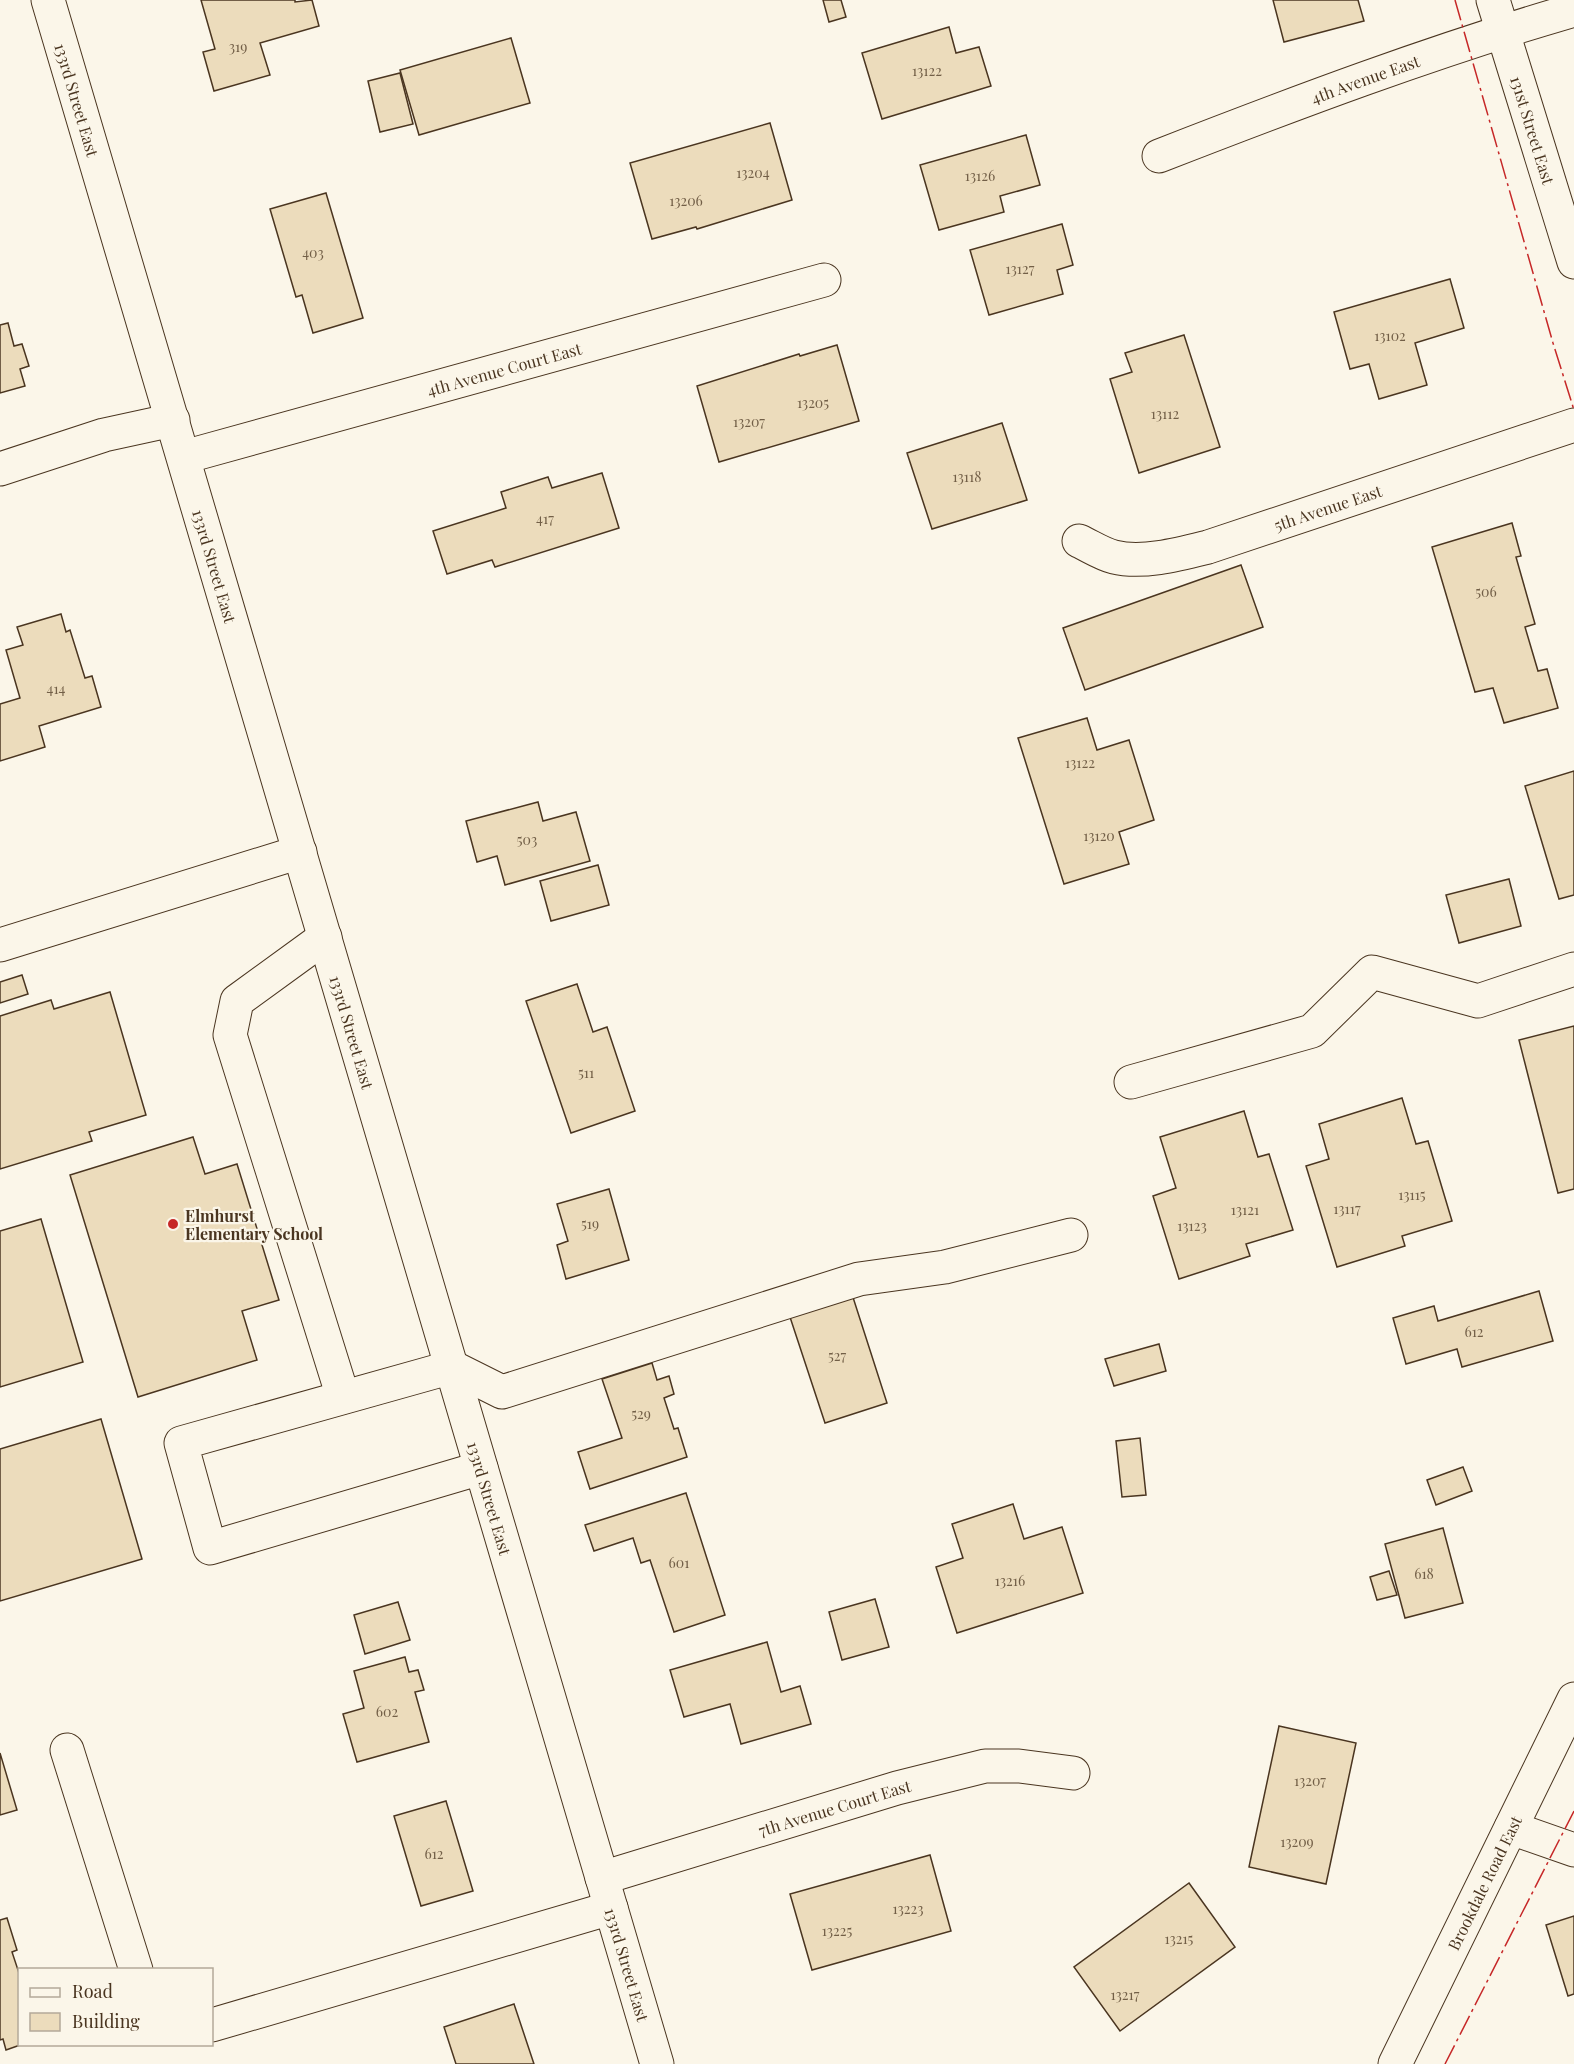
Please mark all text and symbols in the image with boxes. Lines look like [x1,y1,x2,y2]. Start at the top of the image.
house number: 319 [229,37,247,56]
street label: 133rd Street East [51,40,104,159]
street label: 4th Avenue East [1308,50,1422,108]
house number: 13122 [912,61,942,80]
street label: 131st Street East [1507,73,1560,187]
house number: 13204 [736,163,770,182]
house number: 13126 [965,166,995,185]
house number: 13206 [669,191,703,210]
house number: 403 [302,243,324,262]
house number: 13127 [1006,259,1035,278]
house number: 13102 [1374,326,1406,345]
street label: 4th Avenue Court East [424,337,584,400]
house number: 13205 [797,393,829,412]
house number: 13112 [1151,404,1179,423]
house number: 13207 [733,412,765,431]
house number: 13118 [953,467,981,486]
street label: 5th Avenue East [1271,479,1385,535]
street label: 133rd Street East [188,507,242,626]
house number: 417 [536,509,554,528]
house number: 506 [1475,582,1497,601]
house number: 414 [46,679,66,698]
house number: 13122 [1065,753,1095,772]
house number: 13120 [1083,826,1115,845]
house number: 503 [517,830,537,849]
street label: 133rd Street East [326,973,379,1092]
house number: 511 [578,1063,594,1082]
house number: 13115 [1398,1185,1426,1204]
house number: 13117 [1333,1199,1361,1218]
house number: 13121 [1231,1200,1259,1219]
place label: Elmhurst Elementary School [185,1205,323,1244]
house number: 519 [581,1214,599,1233]
house number: 13123 [1177,1216,1207,1235]
marker: Elmhurst Elementary School [166,1217,180,1231]
house number: 612 [1464,1322,1484,1341]
house number: 527 [828,1346,846,1365]
house number: 529 [631,1404,651,1423]
street label: 133rd Street East [463,1439,517,1558]
house number: 601 [669,1553,689,1572]
house number: 618 [1414,1564,1434,1583]
house number: 13216 [995,1571,1025,1590]
house number: 602 [376,1702,398,1721]
house number: 13207 [1294,1771,1326,1790]
street label: 7th Avenue Court East [756,1774,913,1840]
street label: Brookdale Road East [1442,1812,1526,1953]
house number: 13209 [1280,1832,1314,1851]
house number: 612 [424,1844,444,1863]
house number: 13223 [893,1899,923,1918]
street label: 133rd Street East [601,1905,654,2024]
house number: 13225 [822,1921,852,1940]
house number: 13215 [1165,1929,1194,1948]
legend [18,1968,213,2046]
text: Road [72,1979,113,2003]
house number: 13217 [1111,1985,1140,2004]
text: Building [72,2009,140,2033]

